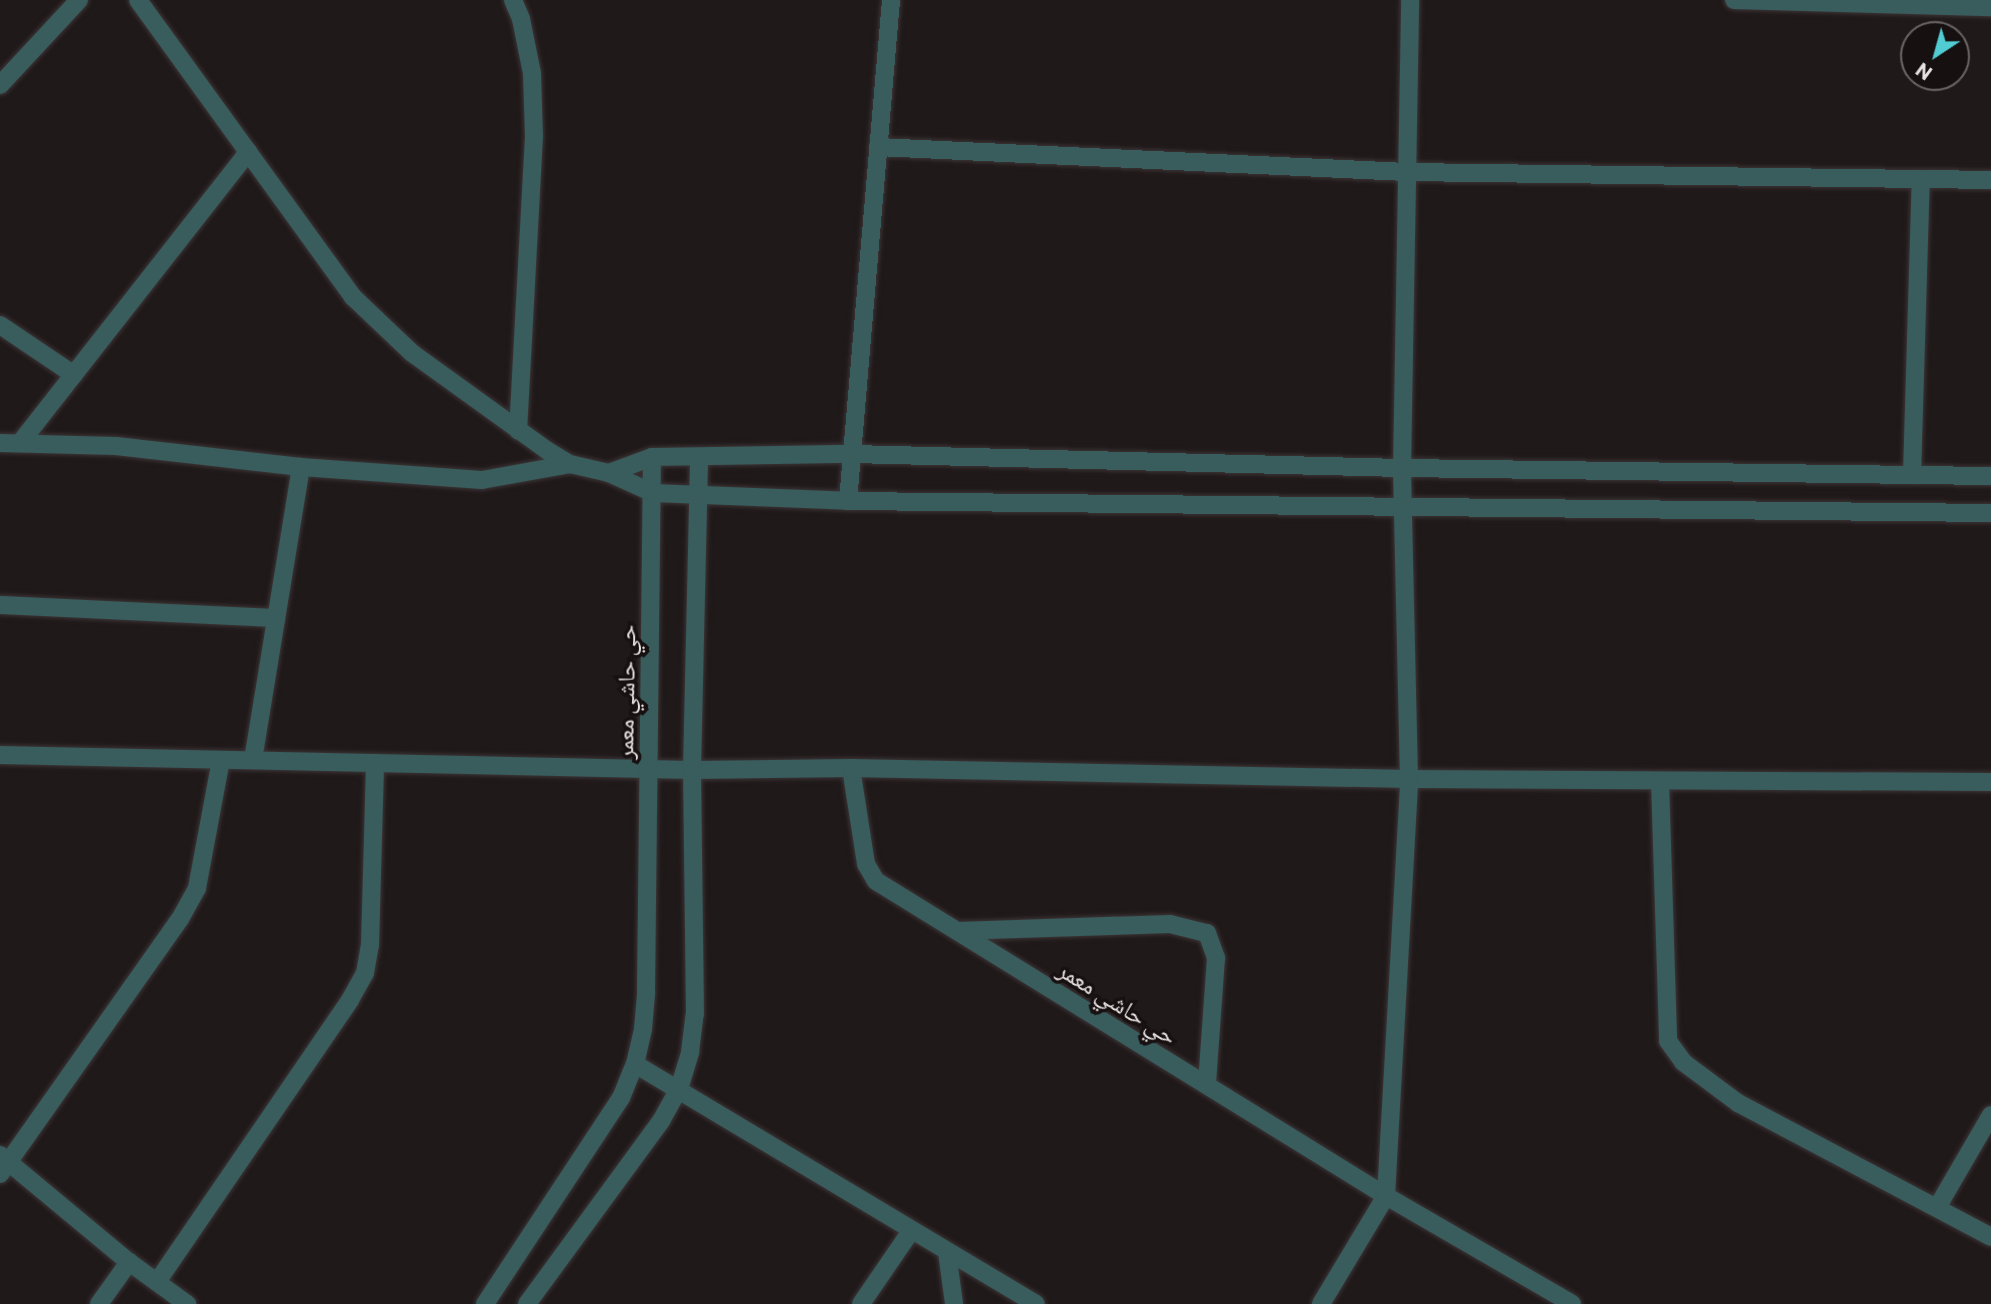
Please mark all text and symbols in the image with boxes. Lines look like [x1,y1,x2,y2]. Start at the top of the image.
north arrow [1900,21,1970,91]
text: N [1911,58,1936,85]
street label: حي حاشي معمر [609,624,641,760]
street label: حي حاشي معمر [1053,954,1183,1050]

